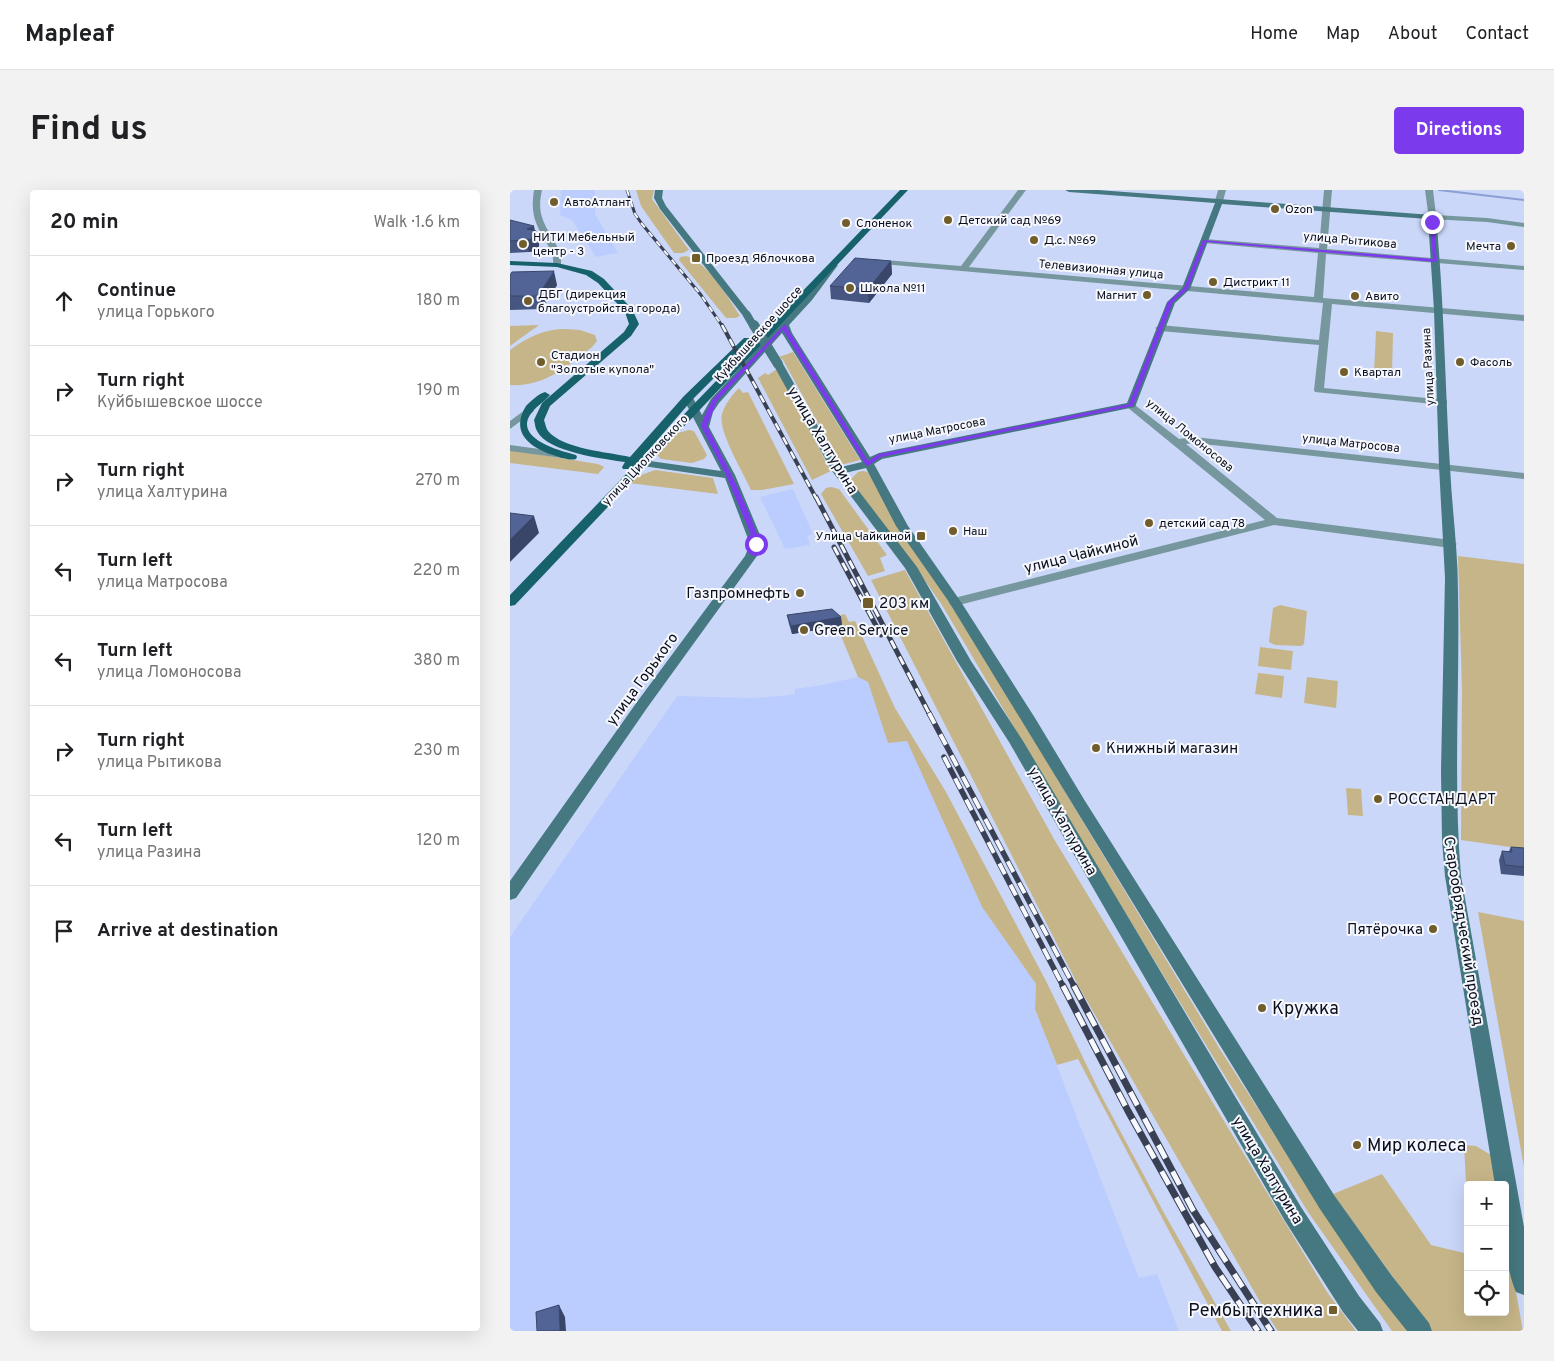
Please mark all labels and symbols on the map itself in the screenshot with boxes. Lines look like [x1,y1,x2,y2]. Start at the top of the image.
place label: АвтоАтлант [564,195,631,211]
marker: АвтоАтлант [548,196,560,208]
place label: Ozon [1285,202,1313,218]
marker: Ozon [1269,203,1281,215]
route end [1421,211,1444,234]
place label: Детский сад №69 [958,213,1061,229]
marker: Детский сад №69 [942,214,954,226]
place label: Слоненок [856,216,913,232]
marker: Слоненок [840,217,852,229]
street label: улица Рытикова [1303,229,1397,253]
place label: НИТИ Мебельный центр - 3 [533,230,635,260]
place label: Д.с. №69 [1044,233,1096,249]
marker: Д.с. №69 [1028,234,1040,246]
marker: НИТИ Мебельный центр - 3 [517,238,529,250]
place label: Мечта [1466,239,1501,255]
marker: Мечта [1505,240,1517,252]
place label: Проезд Яблочкова [706,251,815,267]
marker: Проезд Яблочкова [690,252,702,264]
street label: Телевизионная улица [1038,257,1164,283]
place label: Дистрикт 11 [1223,275,1290,291]
marker: Дистрикт 11 [1207,276,1219,288]
place label: Школа №11 [860,281,926,297]
marker: Школа №11 [844,282,856,294]
street label: Куйбышевское шоссе [711,283,806,386]
place label: ДБГ (дирекция благоустройства города) [538,287,680,317]
place label: Магнит [1096,288,1138,304]
marker: Магнит [1141,289,1153,301]
place label: Авито [1365,289,1399,305]
marker: Авито [1349,290,1361,302]
marker: ДБГ (дирекция благоустройства города) [522,295,534,307]
street label: улица Разина [1419,328,1439,406]
place label: Стадион "Золотые купола" [551,348,654,378]
place label: Фасоль [1470,355,1512,371]
marker: Стадион "Золотые купола" [535,356,547,368]
marker: Фасоль [1454,356,1466,368]
place label: Квартал [1354,365,1401,381]
marker: Квартал [1338,366,1350,378]
street label: улица Халтурина [782,383,861,498]
street label: улица Ломоносова [1142,396,1236,476]
street label: улица Циолковского [599,411,692,510]
street label: улица Матросова [888,414,987,448]
street label: улица Матросова [1301,431,1401,457]
place label: детский сад 78 [1159,516,1245,532]
marker: детский сад 78 [1143,517,1155,529]
place label: Наш [963,524,987,540]
marker: Наш [947,525,959,537]
place label: Улица Чайкиной [816,529,911,545]
marker: Улица Чайкиной [915,530,927,542]
street label: улица Чайкиной [1022,532,1140,579]
route start [745,533,768,556]
place label: Газпромнефть [686,585,790,604]
marker: Газпромнефть [794,587,806,599]
place label: 203 км [879,595,929,614]
marker: 203 км [861,596,875,610]
place label: Green Service [814,622,908,641]
marker: Green Service [798,624,810,636]
street label: улица Горького [603,630,683,730]
place label: Книжный магазин [1106,740,1238,759]
marker: Книжный магазин [1090,742,1102,754]
street label: улица Халтурина [1023,764,1101,879]
place label: РОССТАНДАРТ [1388,791,1496,810]
marker: РОССТАНДАРТ [1372,793,1384,805]
street label: Старообрядческий проезд [1438,835,1487,1027]
place label: Пятёрочка [1347,921,1423,940]
marker: Пятёрочка [1427,923,1439,935]
place label: Кружка [1272,998,1339,1021]
marker: Кружка [1256,1002,1268,1014]
street label: улица Халтурина [1227,1113,1306,1228]
place label: Мир колеса [1367,1135,1466,1158]
marker: Мир колеса [1351,1139,1363,1151]
place label: Рембыттехника [1188,1300,1323,1323]
marker: Рембыттехника [1327,1304,1339,1316]

